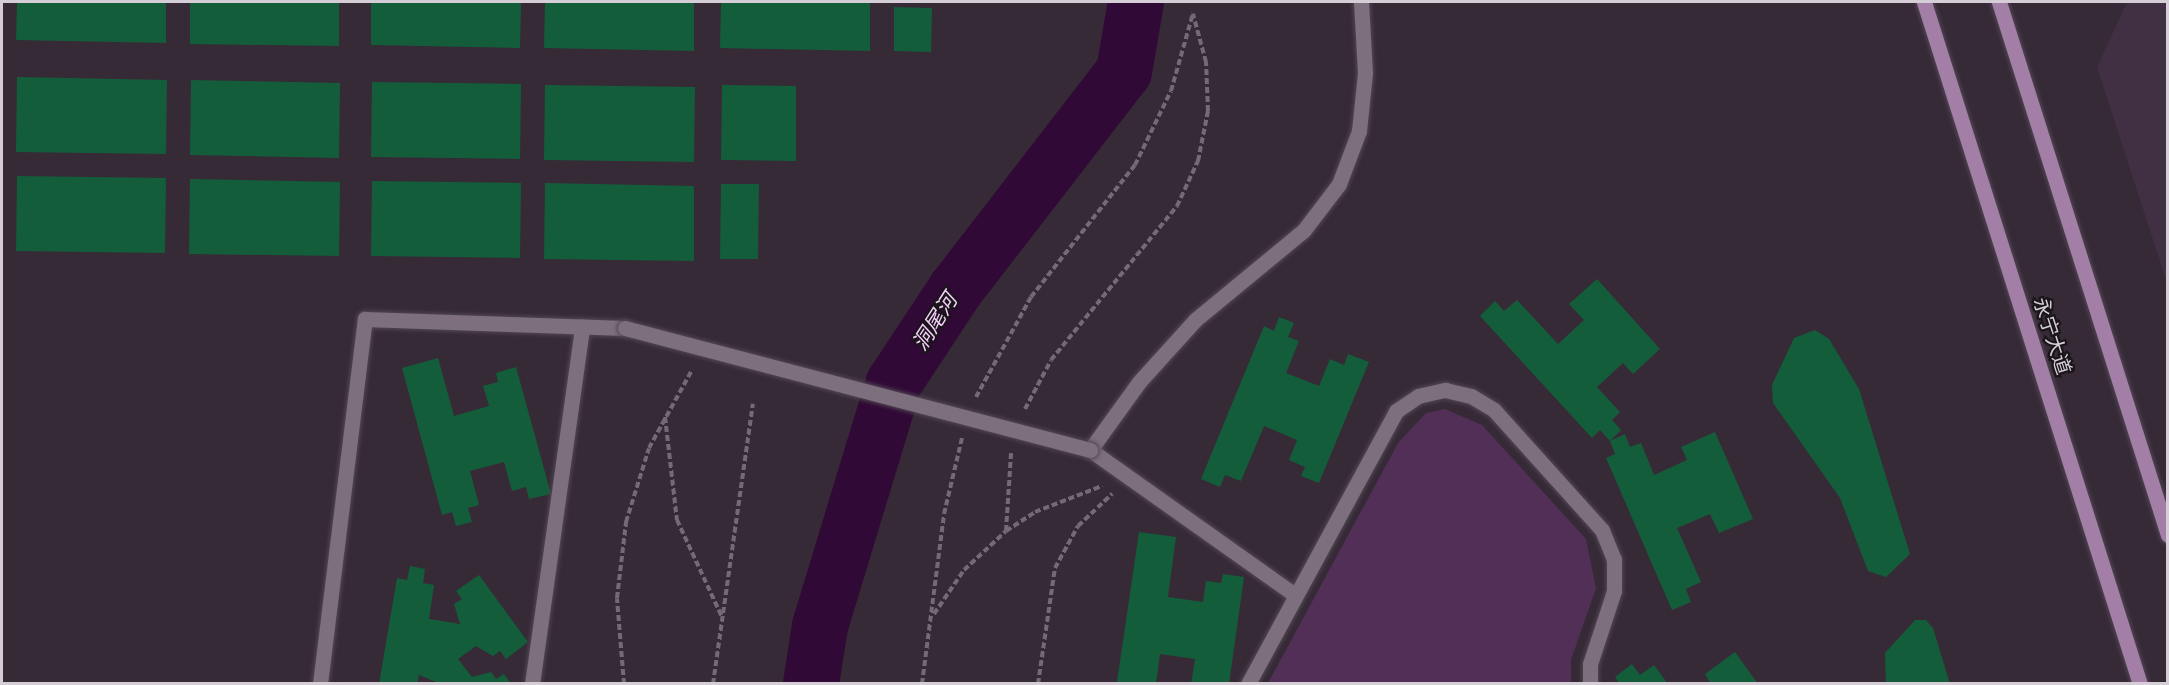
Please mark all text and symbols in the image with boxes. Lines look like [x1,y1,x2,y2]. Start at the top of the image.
water label: 洞尾河 [907,289,963,355]
street label: 永宁大道 [2028,294,2076,378]

